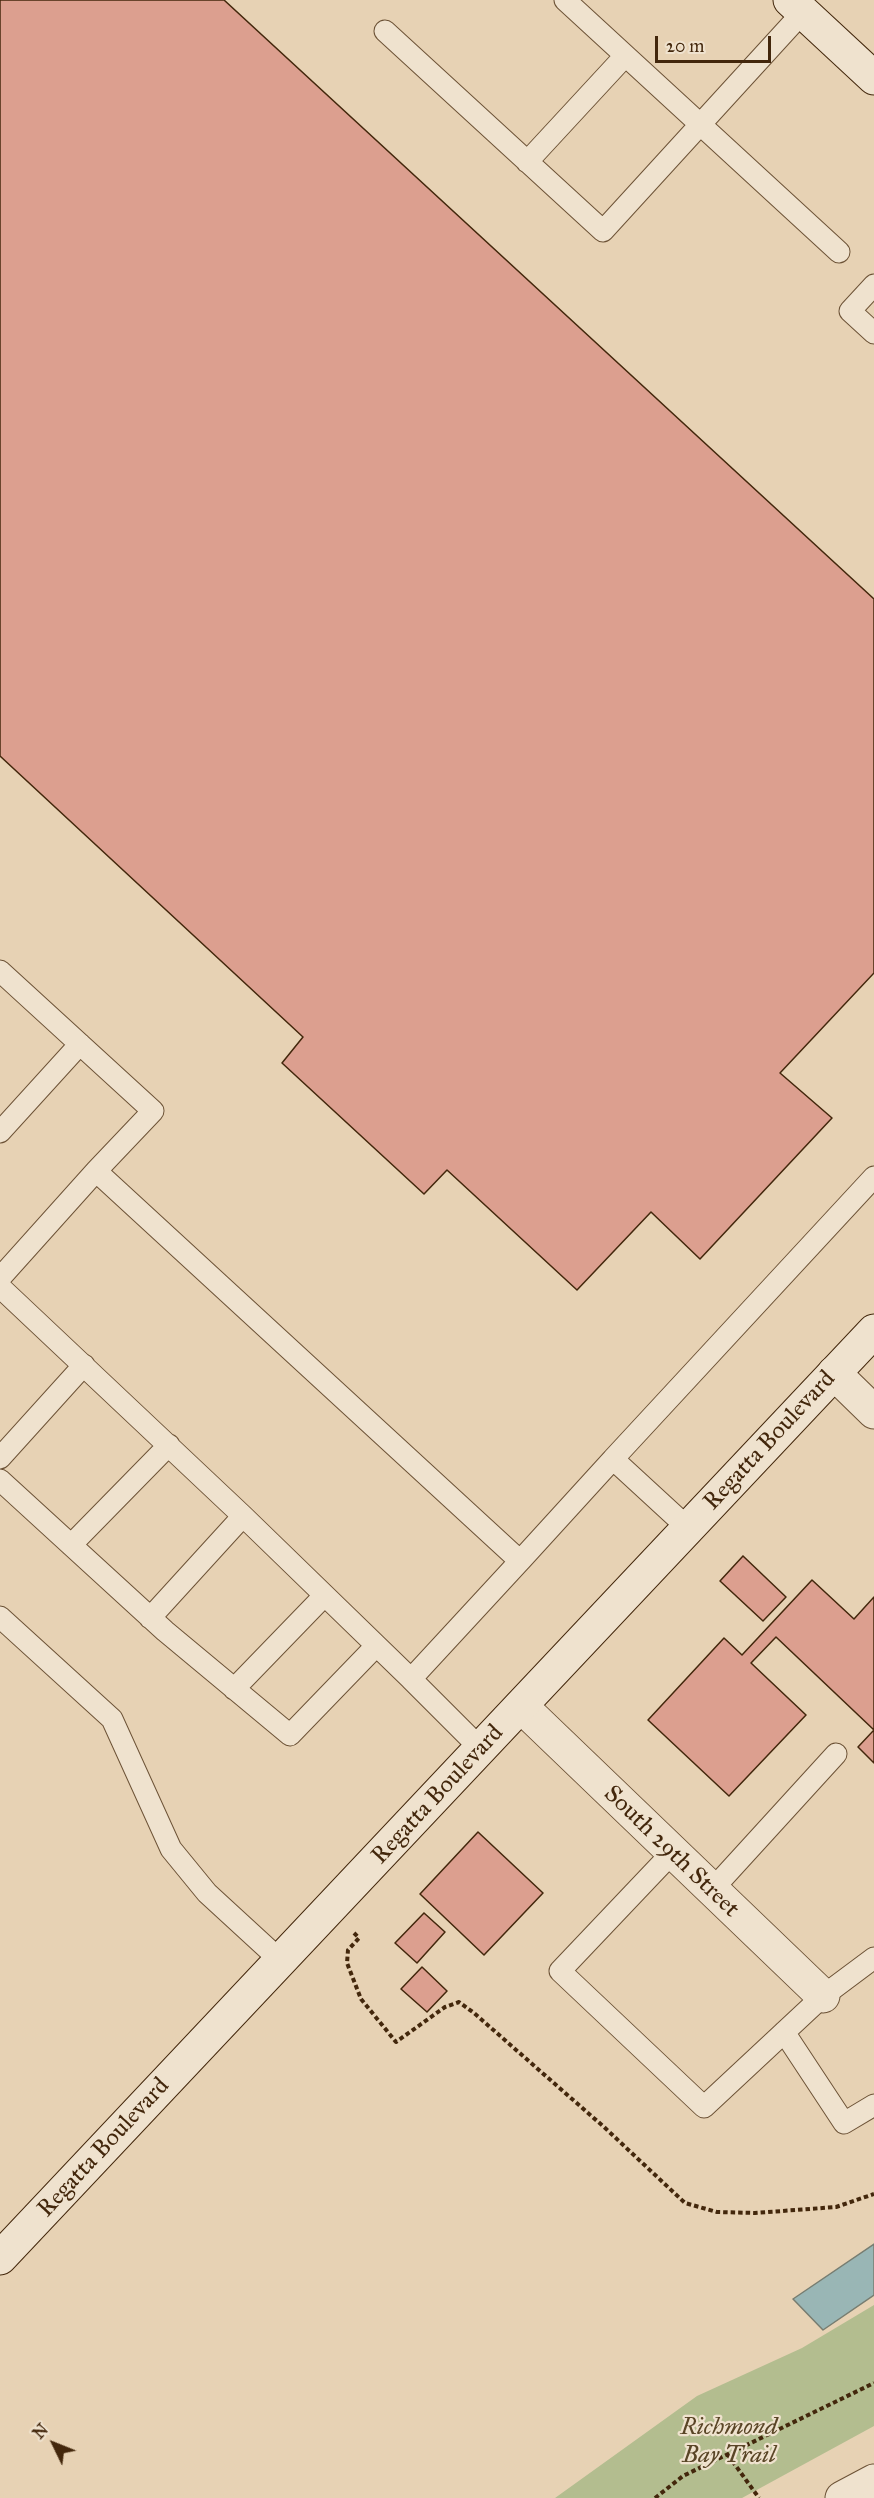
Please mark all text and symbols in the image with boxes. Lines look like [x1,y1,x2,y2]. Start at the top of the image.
scale bar [658,24,774,62]
text: 20 m [666,35,704,57]
street label: Regatta Boulevard [698,1365,842,1517]
street label: Regatta Boulevard [366,1719,510,1871]
street label: South 29th Street [597,1780,745,1924]
street label: Regatta Boulevard [32,2072,176,2224]
north arrow [24,2414,84,2474]
park label: Richmond Bay Trail [680,2414,778,2470]
text: N [29,2420,52,2443]

